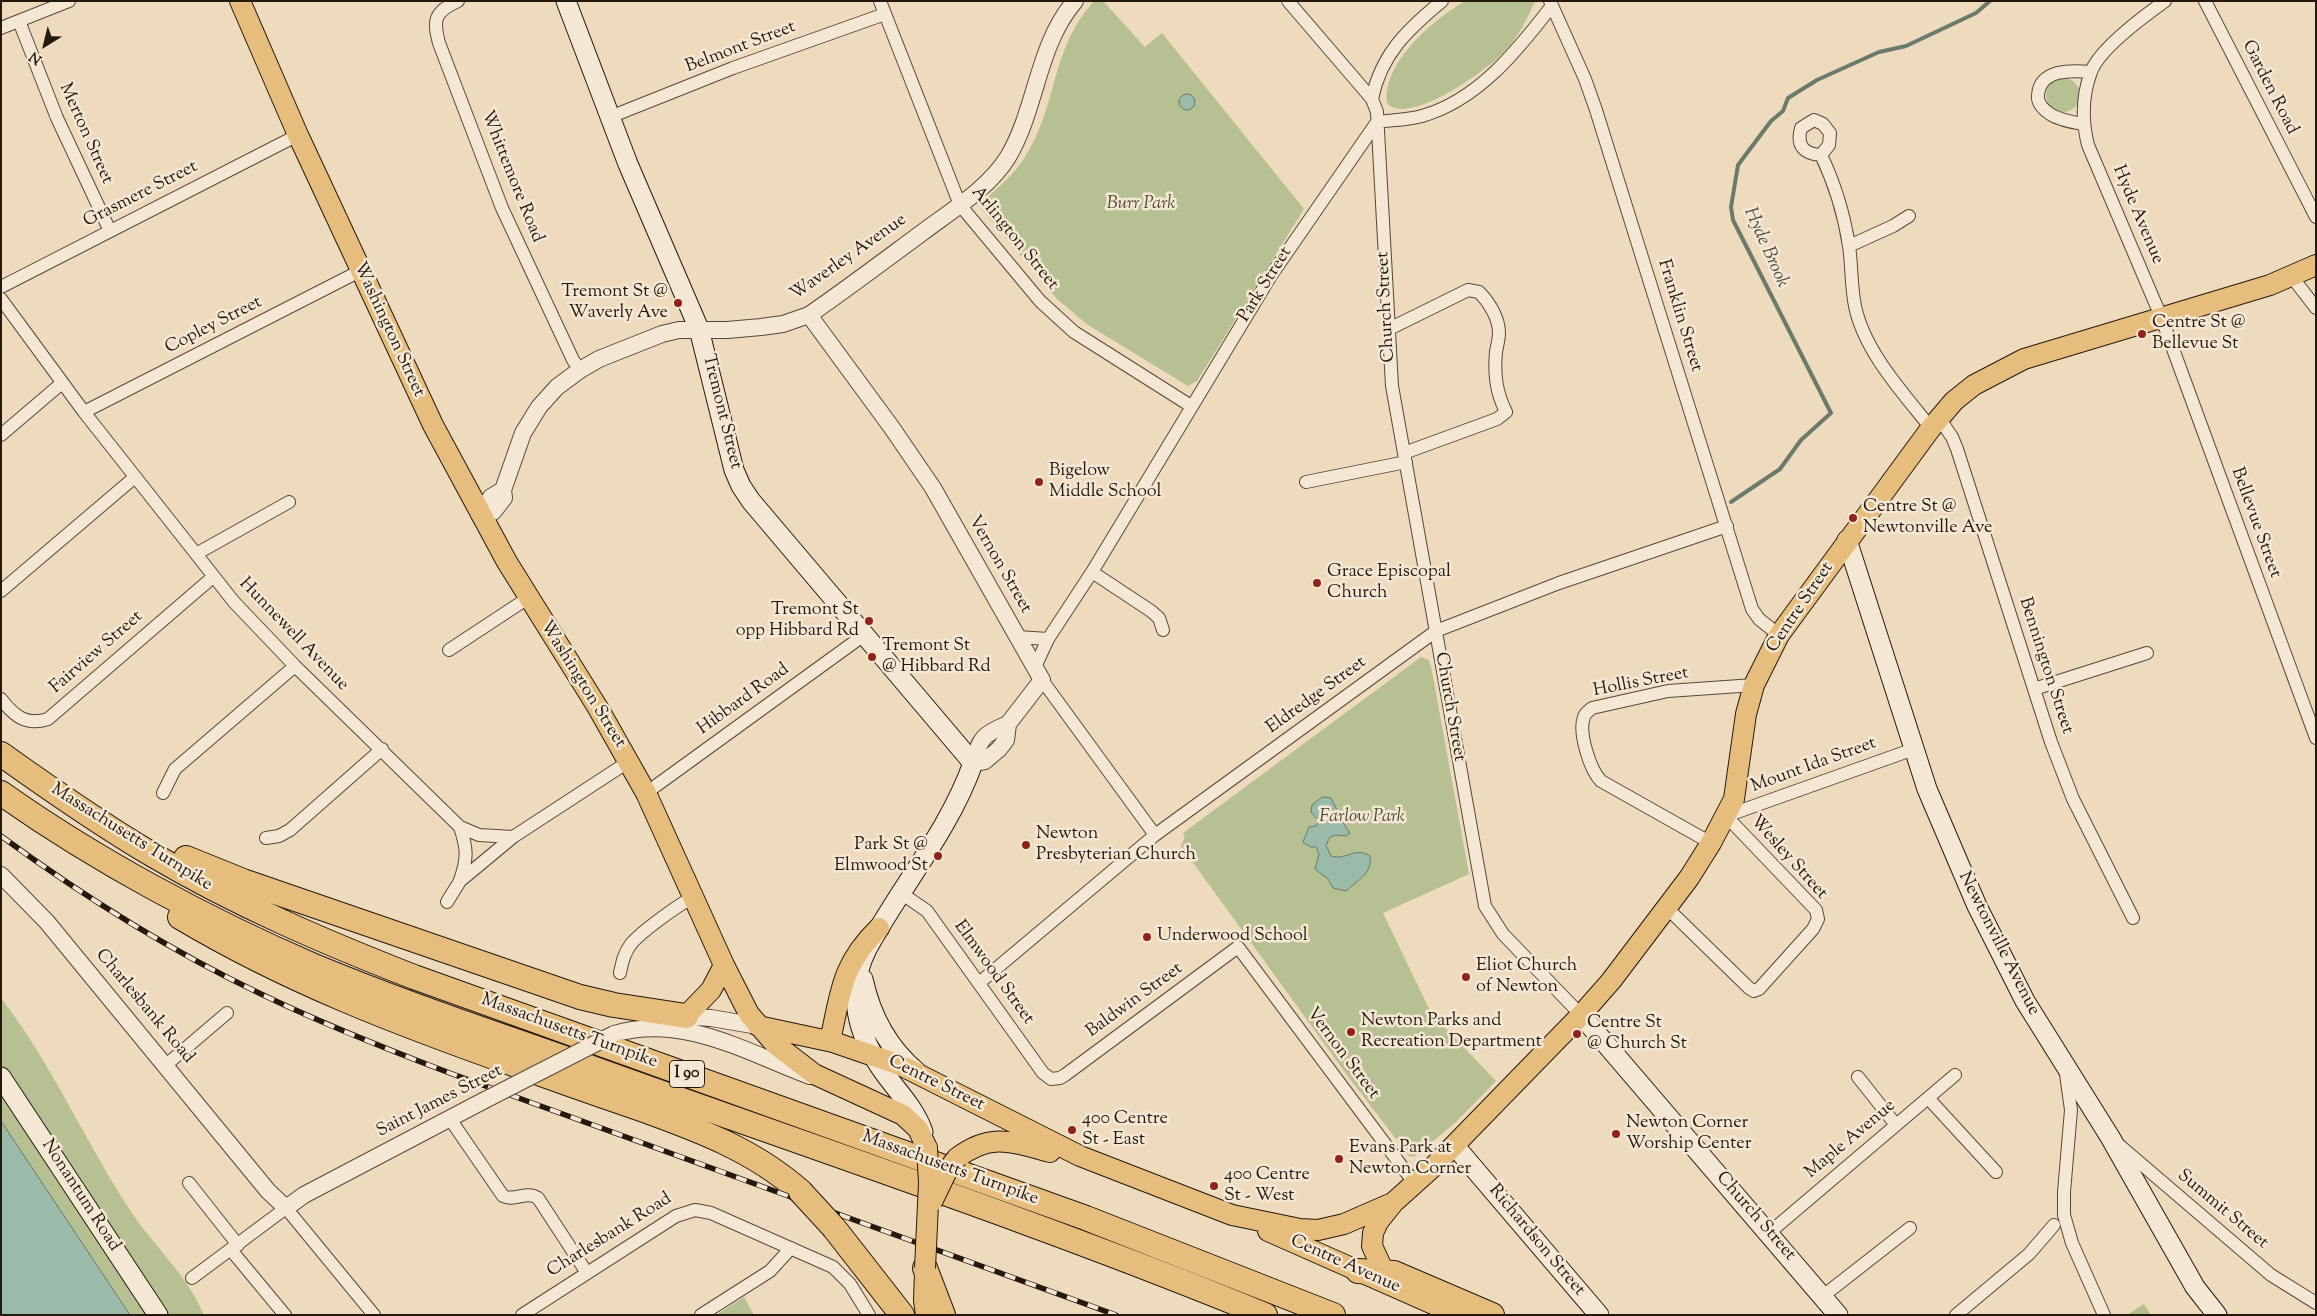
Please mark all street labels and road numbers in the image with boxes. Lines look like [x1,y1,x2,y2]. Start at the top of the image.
street label: Belmont Street [683,17,799,79]
street label: Garden Road [2236,37,2302,139]
street label: Merton Street [53,80,117,188]
street label: Whittemore Road [475,108,547,246]
street label: Grasmere Street [80,157,202,233]
street label: Hyde Avenue [2107,162,2167,268]
street label: Arlington Street [966,183,1062,295]
street label: Waverley Avenue [787,210,911,306]
street label: Park Street [1234,243,1298,327]
street label: Church Street [1373,251,1401,363]
street label: Franklin Street [1652,257,1706,375]
street label: Washington Street [347,259,429,401]
street label: Copley Street [162,292,266,360]
street label: Tremont Street [696,352,746,472]
street label: Bellevue Street [2225,465,2285,581]
street label: Vernon Street [962,512,1036,618]
street label: Centre Street [1763,559,1839,657]
street label: Hunnewell Avenue [233,574,353,696]
street label: Bennington Street [2013,595,2077,737]
street label: Fairview Street [46,607,148,699]
street label: Washington Street [534,617,630,753]
street label: Church Street [1429,650,1469,764]
street label: Eldredge Street [1263,653,1371,739]
street label: Hibbard Road [694,660,794,740]
street label: Hollis Street [1592,663,1690,703]
street label: Mount Ida Street [1748,733,1880,799]
street label: Massachusetts Turnpike [46,780,216,896]
street label: Wesley Street [1745,811,1831,905]
street label: Newtonville Avenue [1952,868,2044,1020]
street label: Elmwood Street [948,917,1038,1029]
street label: Charlesbank Road [90,945,198,1069]
street label: Baldwin Street [1083,959,1187,1043]
street label: Massachusetts Turnpike [478,990,660,1074]
street label: Vernon Street [1301,1004,1383,1104]
street label: Centre Street [884,1051,988,1117]
road number: I 90 [670,1060,704,1088]
street label: Saint James Street [373,1061,507,1143]
street label: Maple Avenue [1801,1096,1901,1184]
street label: Massachusetts Turnpike [859,1127,1041,1211]
street label: Nonantum Road [36,1136,124,1256]
street label: Summit Street [2172,1166,2272,1254]
street label: Church Street [1710,1168,1800,1266]
street label: Richardson Street [1483,1181,1589,1301]
street label: Charlesbank Road [544,1189,676,1283]
street label: Centre Avenue [1287,1231,1403,1299]

